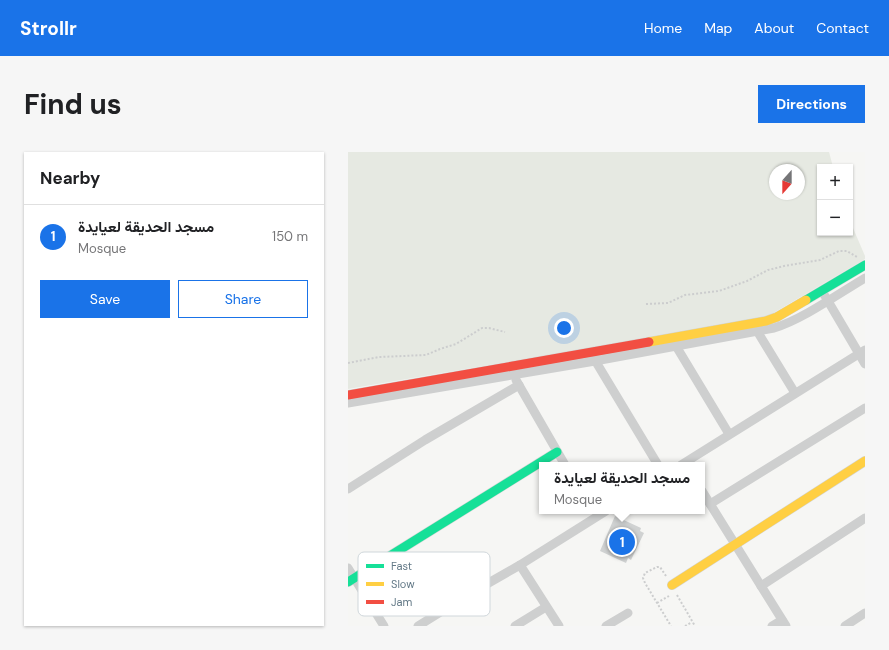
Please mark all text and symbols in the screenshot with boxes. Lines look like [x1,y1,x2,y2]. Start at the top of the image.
text: Strollr [20,16,77,41]
text: Home [644,19,682,37]
text: Map [704,19,732,37]
text: About [754,19,794,37]
text: Contact [816,19,869,37]
button: Directions [758,85,865,123]
text: Find us [24,86,122,123]
north arrow [769,164,805,200]
map controls [817,164,853,236]
button: + [817,164,853,200]
text: Nearby [40,167,100,189]
button: − [817,200,853,236]
text: مسجد الحديقة لعيايدة [78,217,214,237]
text: 1 [51,228,55,245]
text: 150 m [272,228,308,245]
text: Mosque [78,240,126,257]
button: Save [40,280,170,318]
button: Share [178,280,308,318]
your location [554,318,574,338]
popup [539,462,705,514]
text: مسجد الحديقة لعيايدة [554,468,690,488]
text: Mosque [554,491,602,508]
pin: 1 [609,527,635,557]
legend [358,552,490,616]
text: Fast [391,559,412,573]
text: Slow [391,577,415,591]
text: Jam [391,595,412,609]

